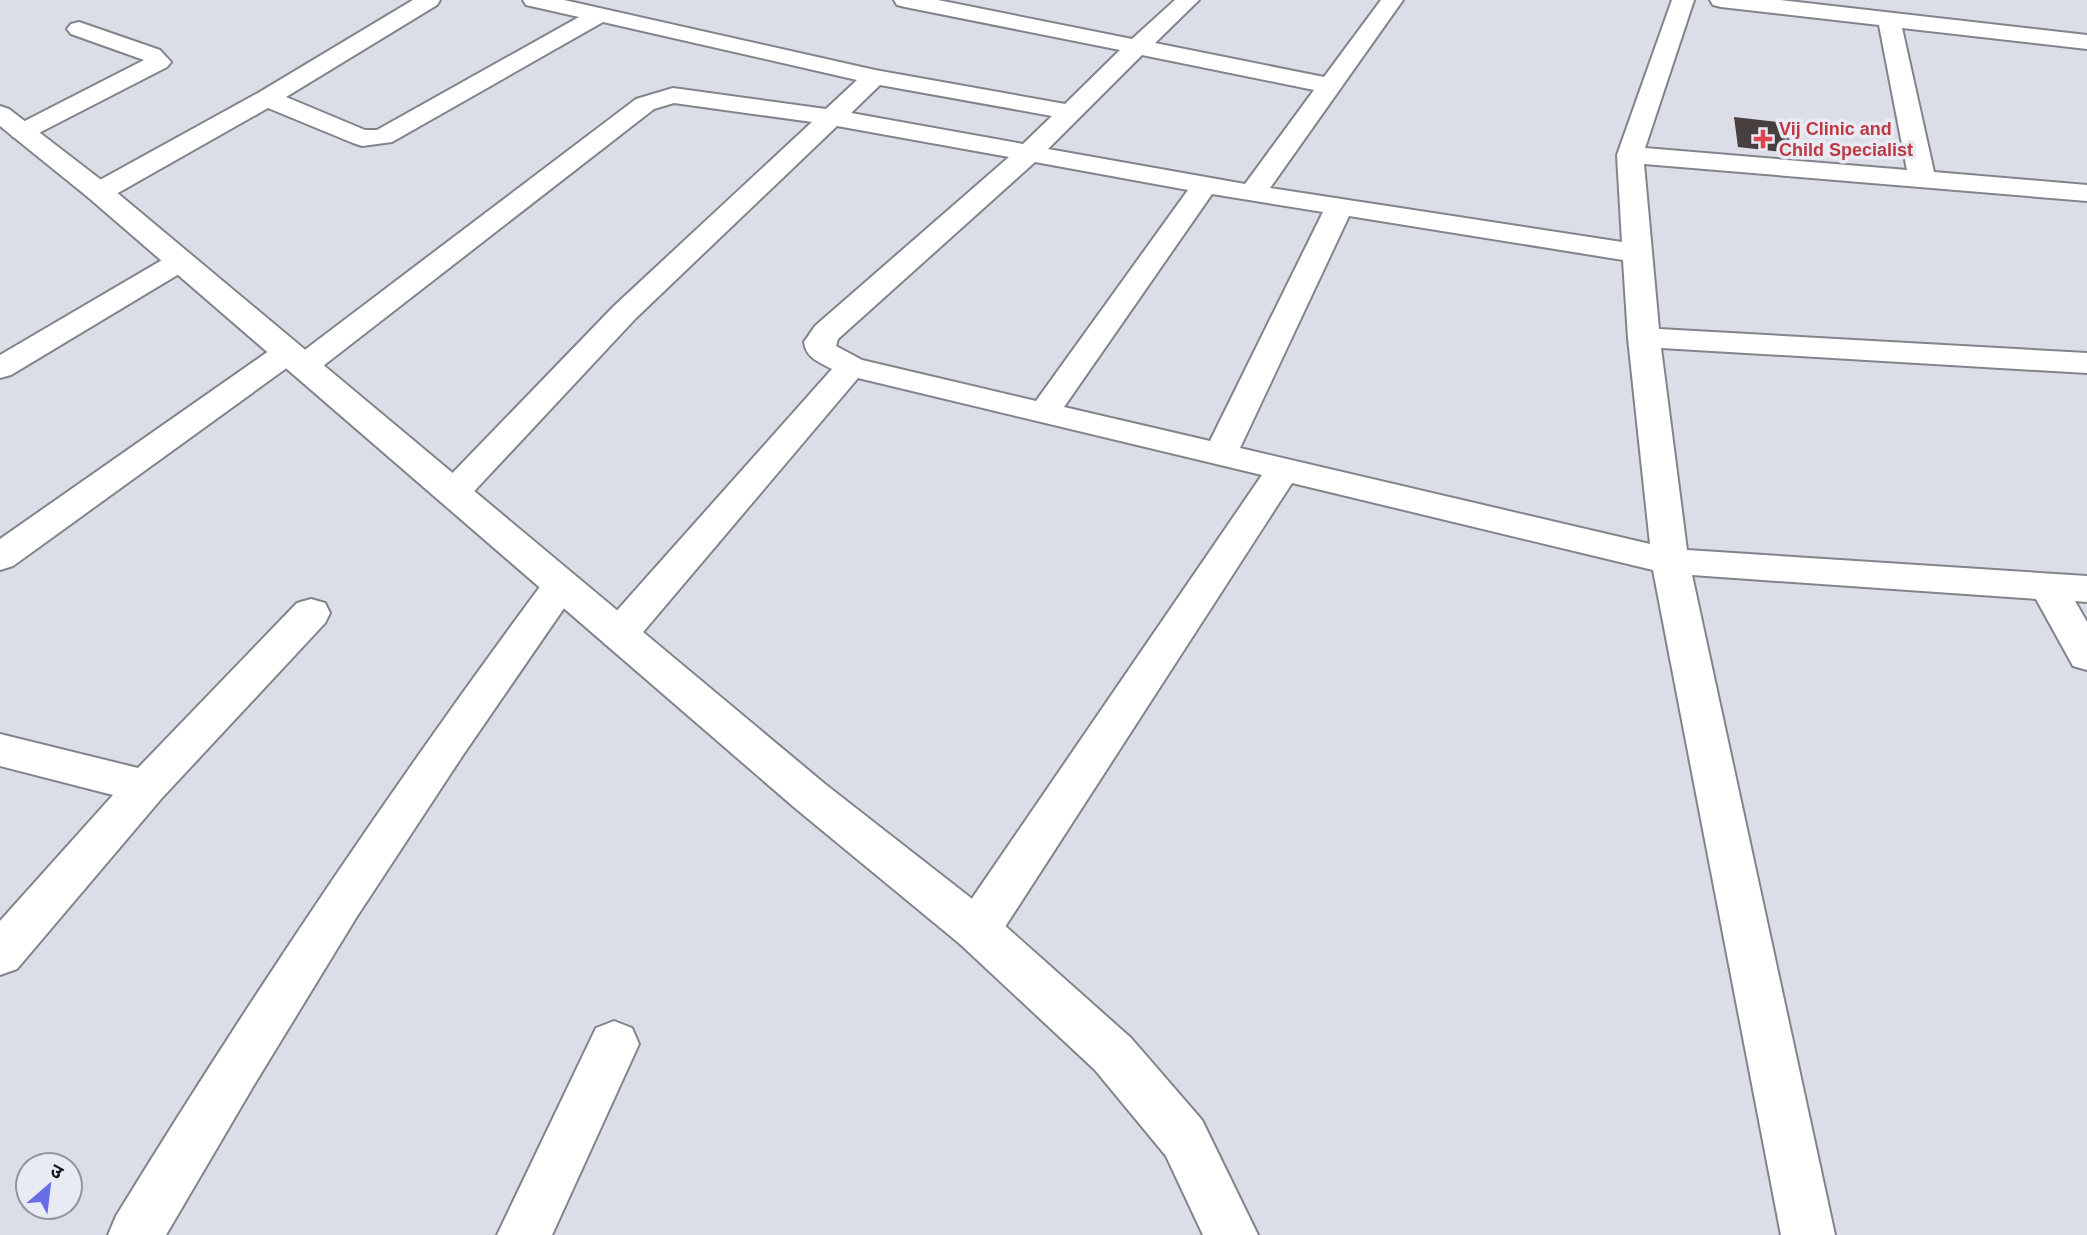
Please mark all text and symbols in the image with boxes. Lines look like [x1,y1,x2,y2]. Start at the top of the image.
place label: Vij Clinic and Child Specialist [1779,119,1913,160]
marker: Vij Clinic and Child Specialist [1753,129,1773,149]
north arrow [14,1151,84,1221]
text: उ [47,1160,67,1184]

